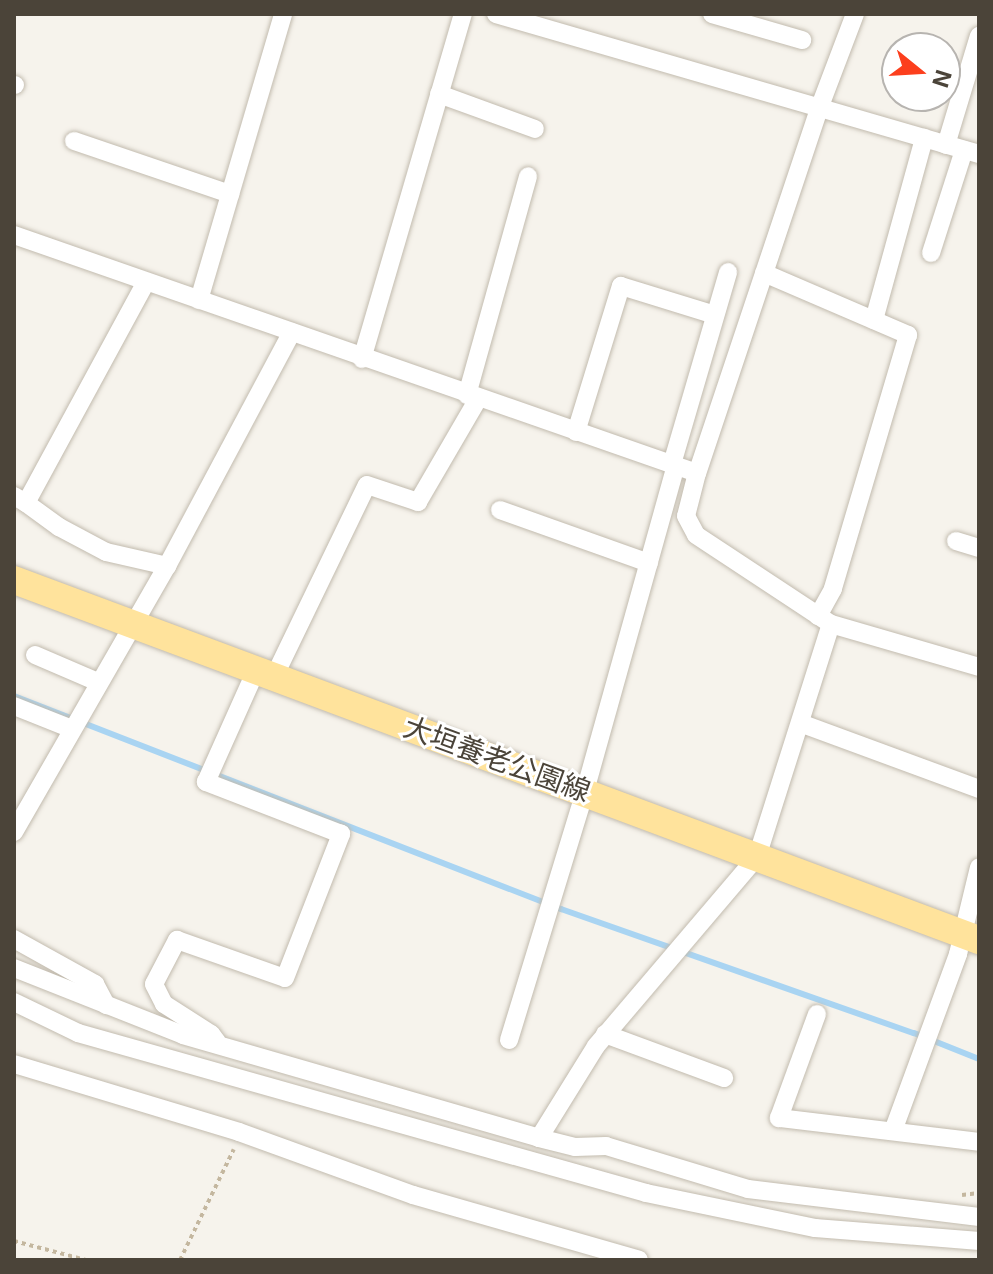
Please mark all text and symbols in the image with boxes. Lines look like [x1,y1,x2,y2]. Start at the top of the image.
north arrow [881,32,961,112]
text: N [927,67,957,91]
street label: 大垣養老公園線 [399,710,595,808]

